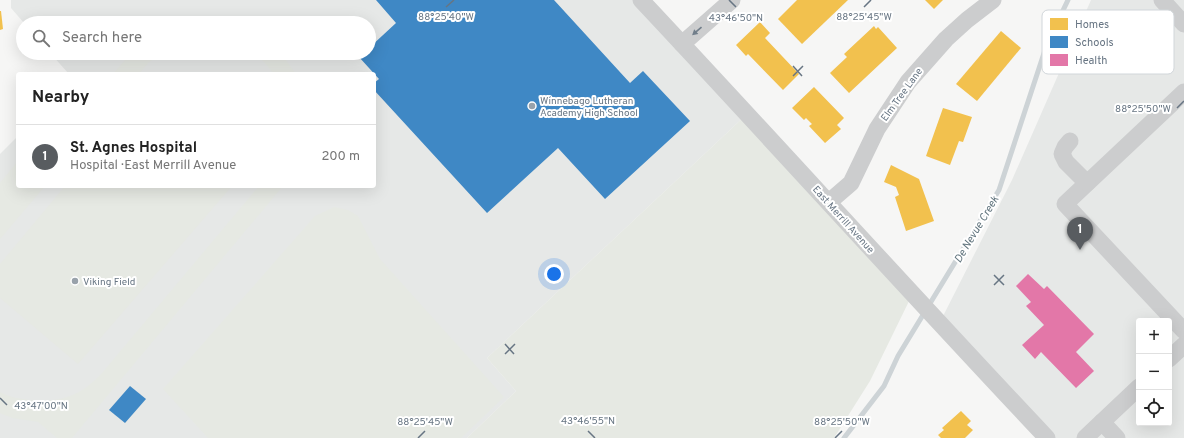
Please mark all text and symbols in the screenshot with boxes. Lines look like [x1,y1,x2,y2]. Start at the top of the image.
legend [1042,10,1174,74]
text: 88°25'40"W [418,11,474,24]
text: 88°25'45"W [836,11,892,24]
text: 43°46'50"N [709,12,763,25]
search box [16,16,376,60]
text: Homes [1075,18,1109,32]
icon: search [30,27,52,49]
one-way arrow [691,27,702,36]
text: Search here [62,29,142,48]
text: Schools [1075,36,1114,50]
text: Health [1075,54,1107,68]
street label: Elm Tree Lane [878,66,926,124]
text: Nearby [32,87,89,109]
place label: Winnebago Lutheran Academy High School [540,95,638,120]
marker: Winnebago Lutheran Academy High School [527,101,537,111]
text: 88°25'50"W [1115,103,1171,116]
text: St. Agnes Hospital [70,139,197,158]
text: 1 [42,149,48,165]
text: 200 m [321,149,360,165]
text: Hospital · East Merrill Avenue [70,158,236,174]
street label: East Merrill Avenue [809,184,877,256]
water label: De Nevue Creek [951,193,1003,266]
pin: 1 [1067,217,1093,250]
your location [544,264,564,284]
marker: Viking Field [70,276,80,286]
place label: Viking Field [83,276,135,289]
map controls [1136,318,1172,426]
button: + [1136,318,1172,354]
button: − [1136,354,1172,390]
button: locate [1136,390,1172,426]
text: 43°47'00"N [14,400,68,413]
text: 43°46'55"N [561,415,615,428]
text: 88°25'45"W [397,416,453,429]
text: 88°25'50"W [814,416,870,429]

